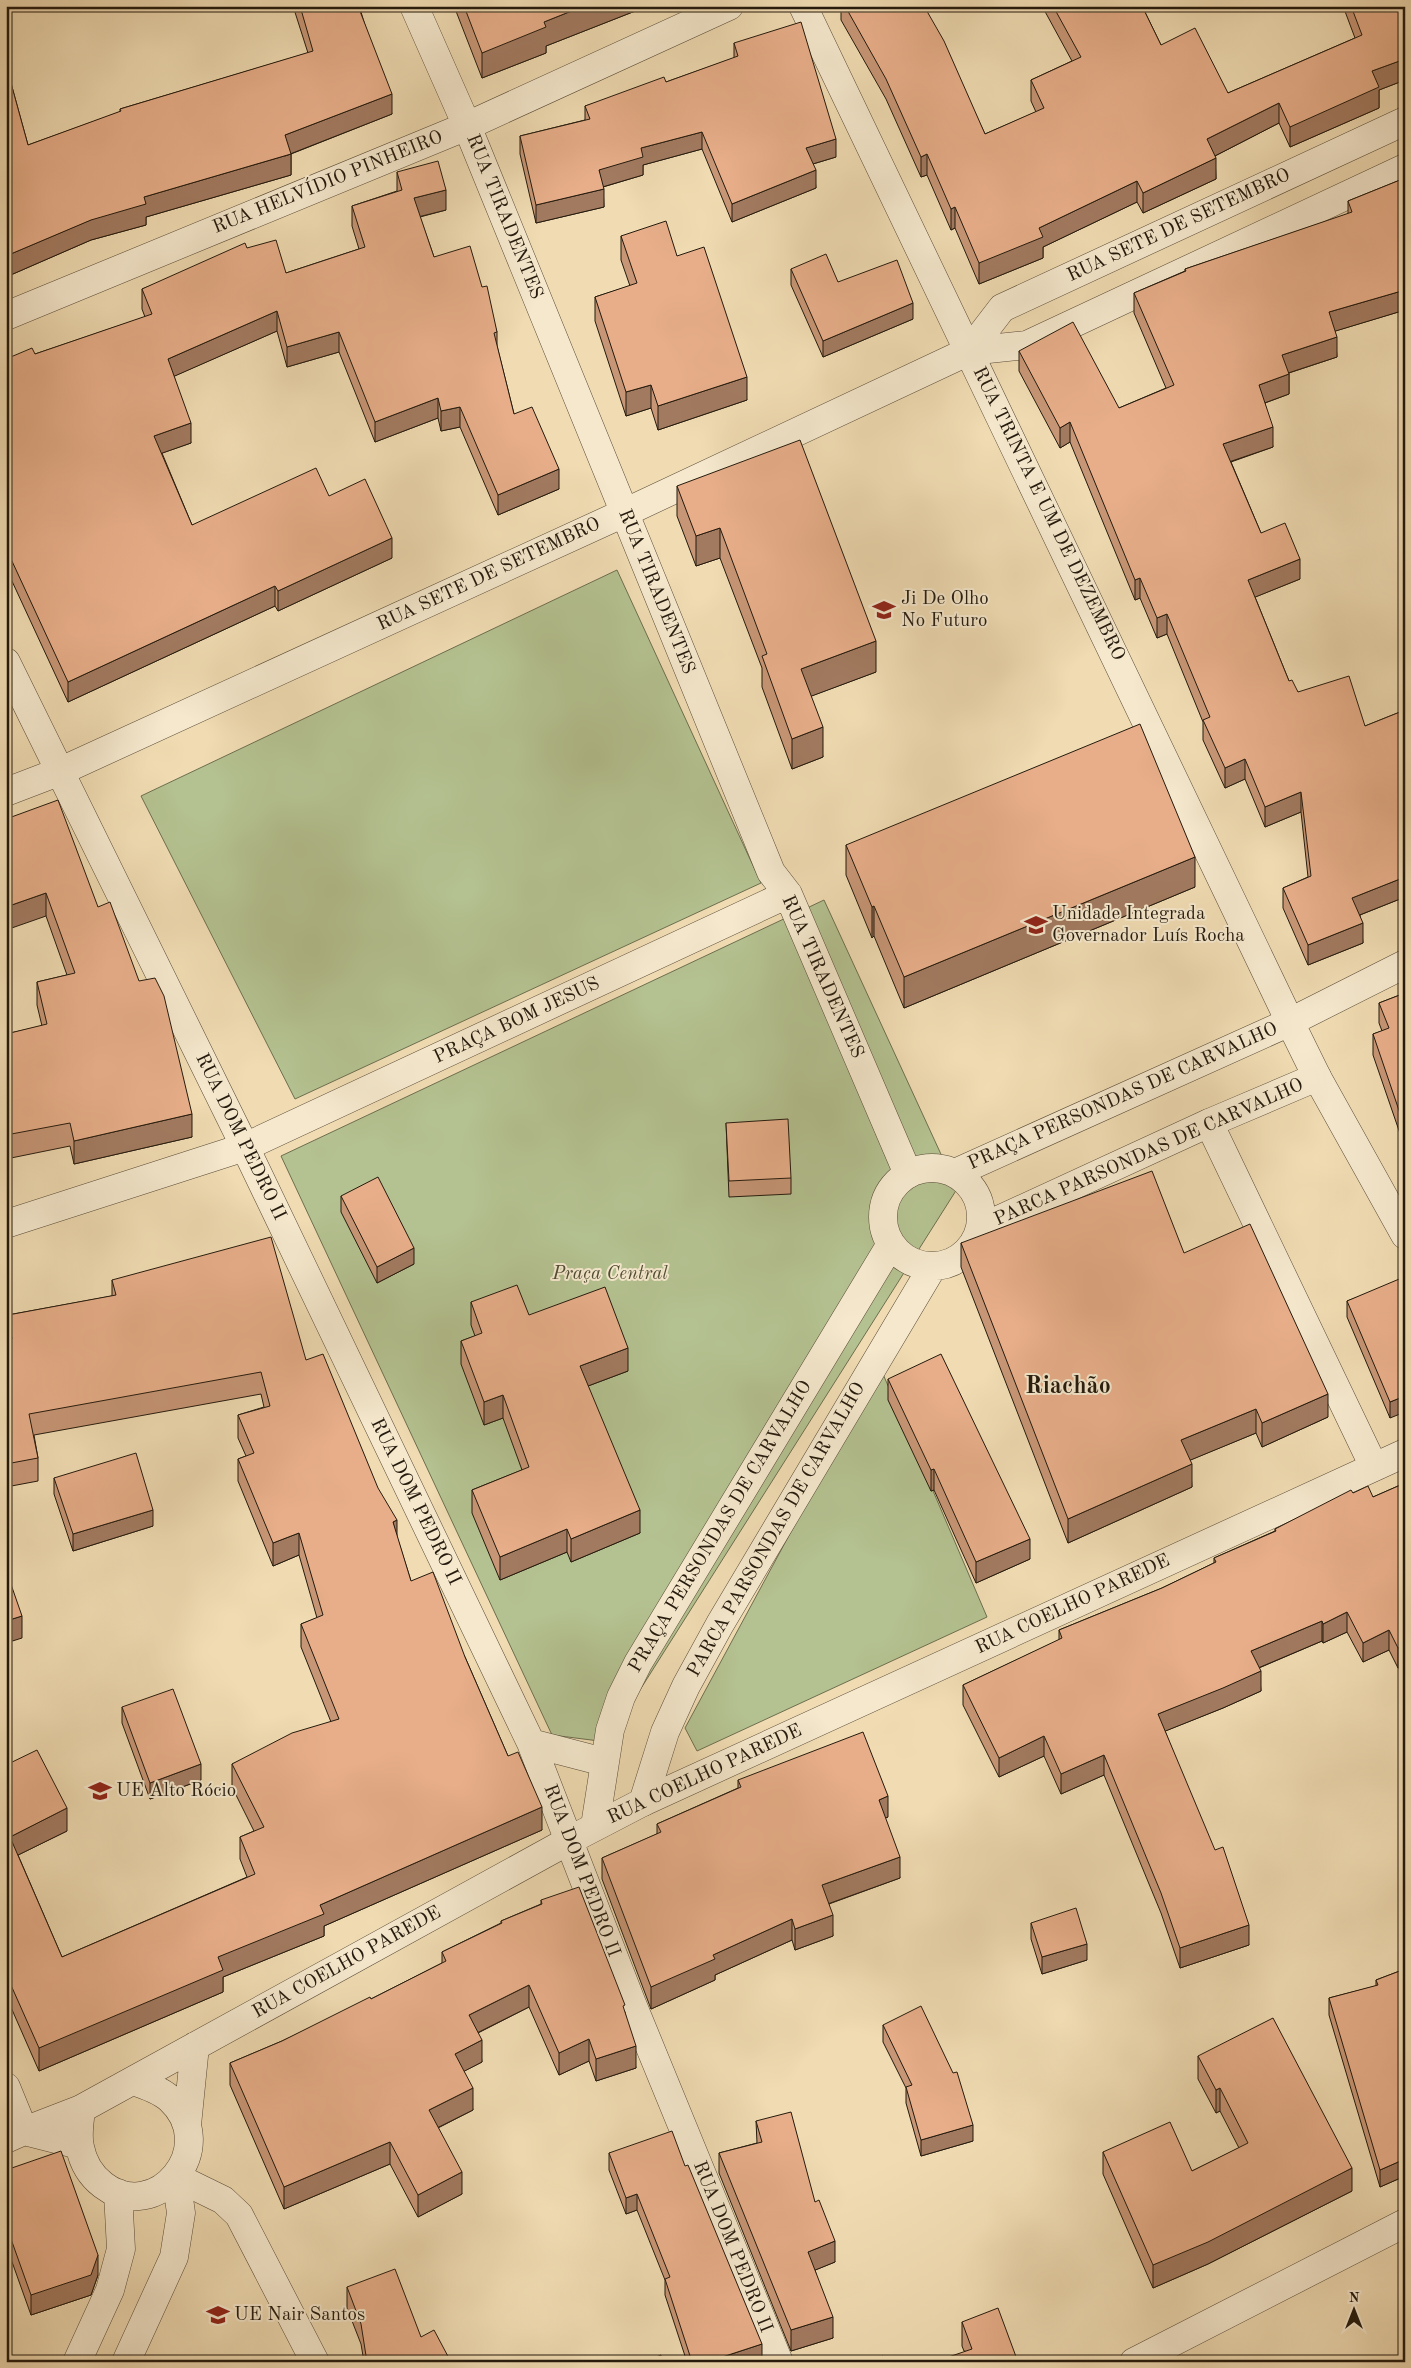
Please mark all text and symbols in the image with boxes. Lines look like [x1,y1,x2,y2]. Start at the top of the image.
street label: RUA HELVÍDIO PINHEIRO [209,124,446,238]
street label: RUA TIRADENTES [462,132,546,302]
street label: RUA SETE DE SETEMBRO [1065,166,1293,286]
street label: RUA TRINTA E UM DE DEZEMBRO [968,364,1128,664]
street label: RUA TIRADENTES [614,507,698,677]
street label: RUA SETE DE SETEMBRO [375,515,603,635]
place label: Ji De Olho No Futuro [901,590,989,631]
school or university icon: Ji De Olho No Futuro [871,597,897,623]
street label: RUA TIRADENTES [778,893,866,1061]
place label: Unidade Integrada Governador Luís Rocha [1052,905,1245,946]
school or university icon: Unidade Integrada Governador Luís Rocha [1023,912,1049,938]
street label: PRAÇA BOM JESUS [431,974,603,1068]
street label: PRAÇA PERSONDAS DE CARVALHO [965,1020,1281,1174]
street label: RUA DOM PEDRO II [191,1051,289,1223]
street label: PARCA PARSONDAS DE CARVALHO [991,1076,1307,1230]
park label: Praça Central [551,1265,668,1284]
district label: Riachão [1025,1375,1111,1399]
street label: PRAÇA PERSONDAS DE CARVALHO [626,1378,816,1676]
street label: PARCA PARSONDAS DE CARVALHO [685,1380,869,1680]
street label: RUA DOM PEDRO II [366,1416,464,1588]
street label: RUA COELHO PAREDE [973,1552,1173,1658]
street label: RUA COELHO PAREDE [605,1722,805,1828]
school or university icon: UE Alto Rócio [87,1778,113,1804]
place label: UE Alto Rócio [116,1782,236,1801]
street label: RUA DOM PEDRO II [539,1782,623,1960]
street label: RUA COELHO PAREDE [250,1903,444,2023]
street label: RUA DOM PEDRO II [689,2159,775,2335]
north arrow [1328,2286,1378,2336]
text: N [1349,2291,1360,2305]
school or university icon: UE Nair Santos [205,2302,231,2328]
place label: UE Nair Santos [234,2306,365,2325]

